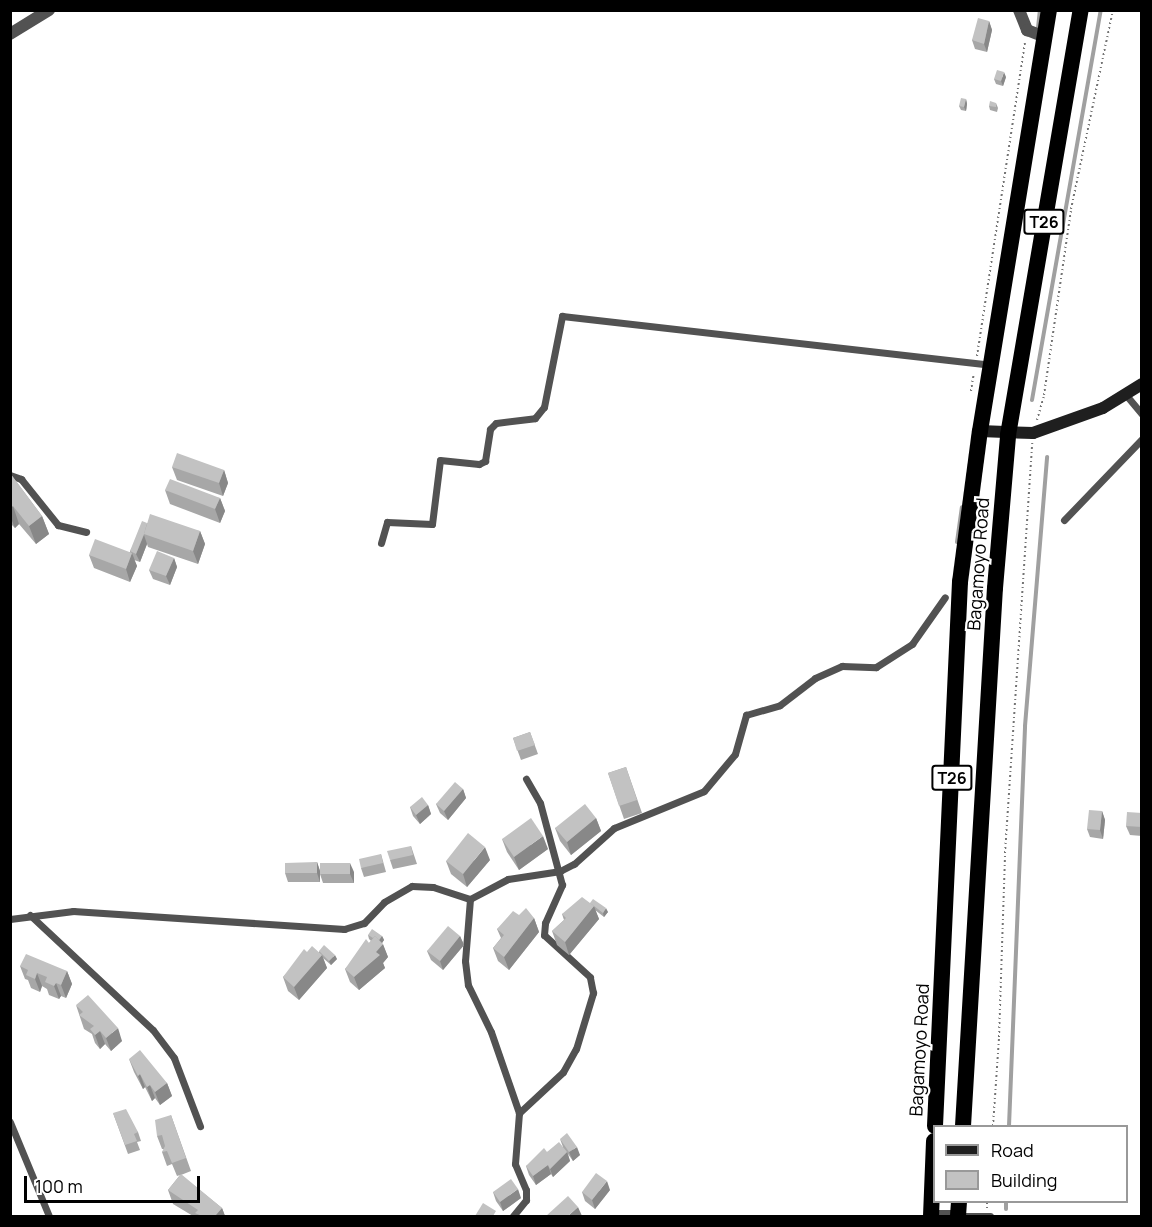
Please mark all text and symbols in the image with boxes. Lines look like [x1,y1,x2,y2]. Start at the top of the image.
road number: T26 [1023,209,1065,235]
street label: Bagamoyo Road [963,497,993,631]
road number: T26 [931,765,973,791]
street label: Bagamoyo Road [905,983,933,1117]
legend [933,1125,1128,1203]
text: Road [991,1138,1034,1162]
scale bar [27,1164,202,1202]
text: Building [991,1168,1057,1192]
text: 100 m [35,1174,83,1198]

